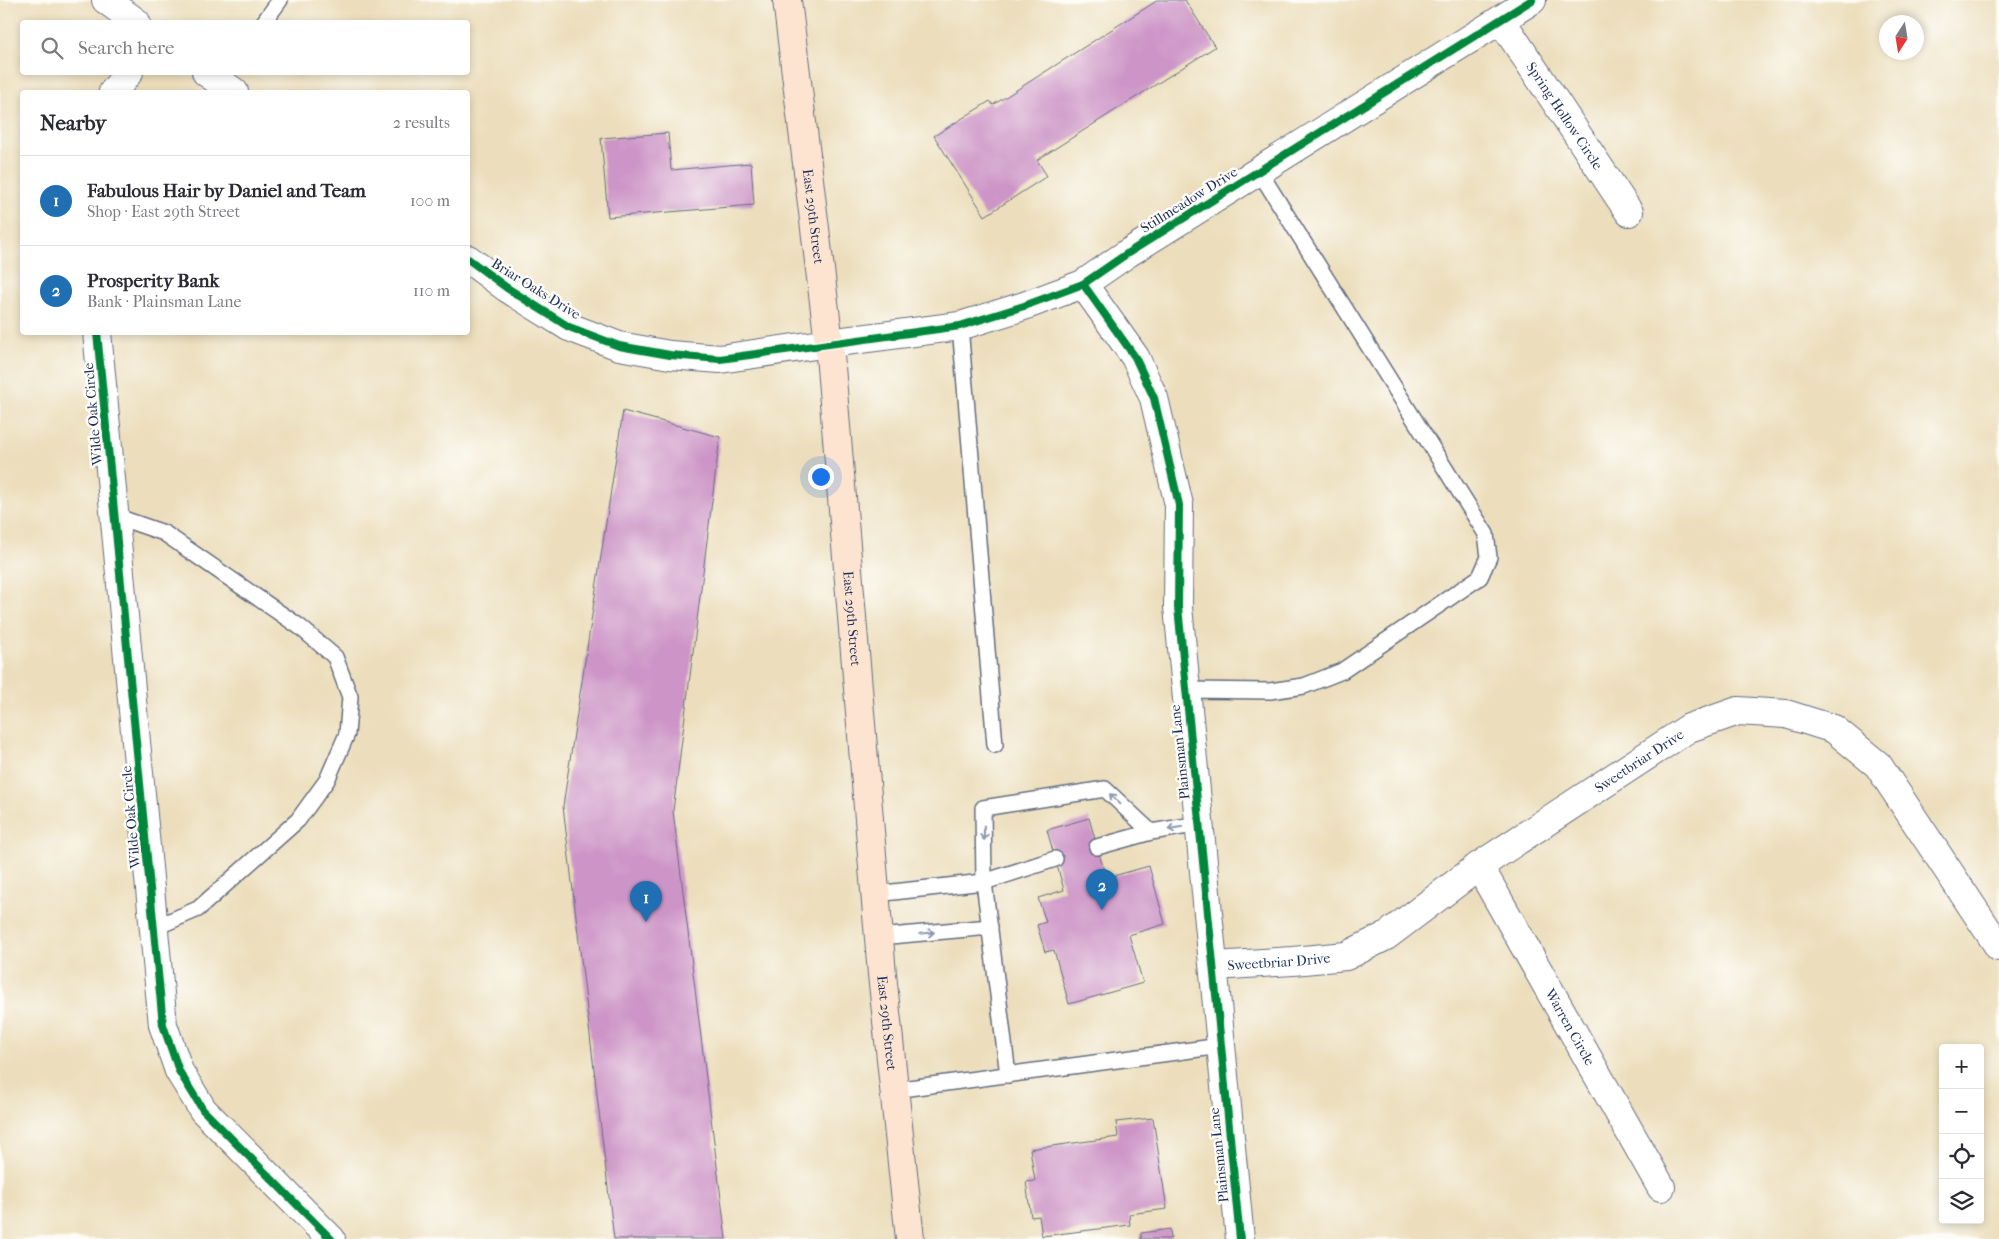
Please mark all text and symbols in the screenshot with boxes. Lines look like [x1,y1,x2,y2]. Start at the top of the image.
north arrow [1879,15,1924,60]
search box [20,20,470,75]
icon: search [38,34,66,62]
text: Search here [78,37,174,59]
street label: Spring Hollow Circle [1523,59,1607,173]
text: Nearby [40,111,106,135]
text: 2 results [393,113,450,132]
street label: Stillmeadow Drive [1137,163,1241,237]
street label: East 29th Street [799,168,828,265]
text: Fabulous Hair by Daniel and Team [87,180,366,202]
text: 1 [53,191,59,210]
text: 100 m [410,191,450,210]
text: Shop · East 29th Street [87,202,240,221]
street label: Briar Oaks Drive [488,255,584,323]
text: Prosperity Bank [87,270,219,292]
text: 2 [52,281,60,300]
text: 110 m [413,281,450,300]
text: Bank · Plainsman Lane [87,292,241,311]
street label: Wilde Oak Circle [80,362,106,467]
your location [808,464,834,490]
street label: East 29th Street [840,570,865,667]
street label: Plainsman Lane [1167,704,1193,800]
street label: Sweetbriar Drive [1591,725,1687,796]
street label: Wilde Oak Circle [118,765,144,870]
one-way arrow [1109,793,1122,805]
one-way arrow [1168,824,1184,834]
one-way arrow [979,825,988,841]
pin: 2 [1086,869,1118,910]
pin: 1 [630,881,662,922]
one-way arrow [919,928,935,938]
street label: Sweetbriar Drive [1227,949,1331,974]
street label: East 29th Street [874,974,901,1071]
street label: Warren Circle [1541,985,1599,1068]
map controls [1939,1044,1984,1224]
button: + [1939,1044,1984,1089]
button: − [1939,1089,1984,1134]
street label: Plainsman Lane [1206,1107,1232,1203]
button: locate [1939,1134,1984,1179]
button: layers [1939,1179,1984,1224]

